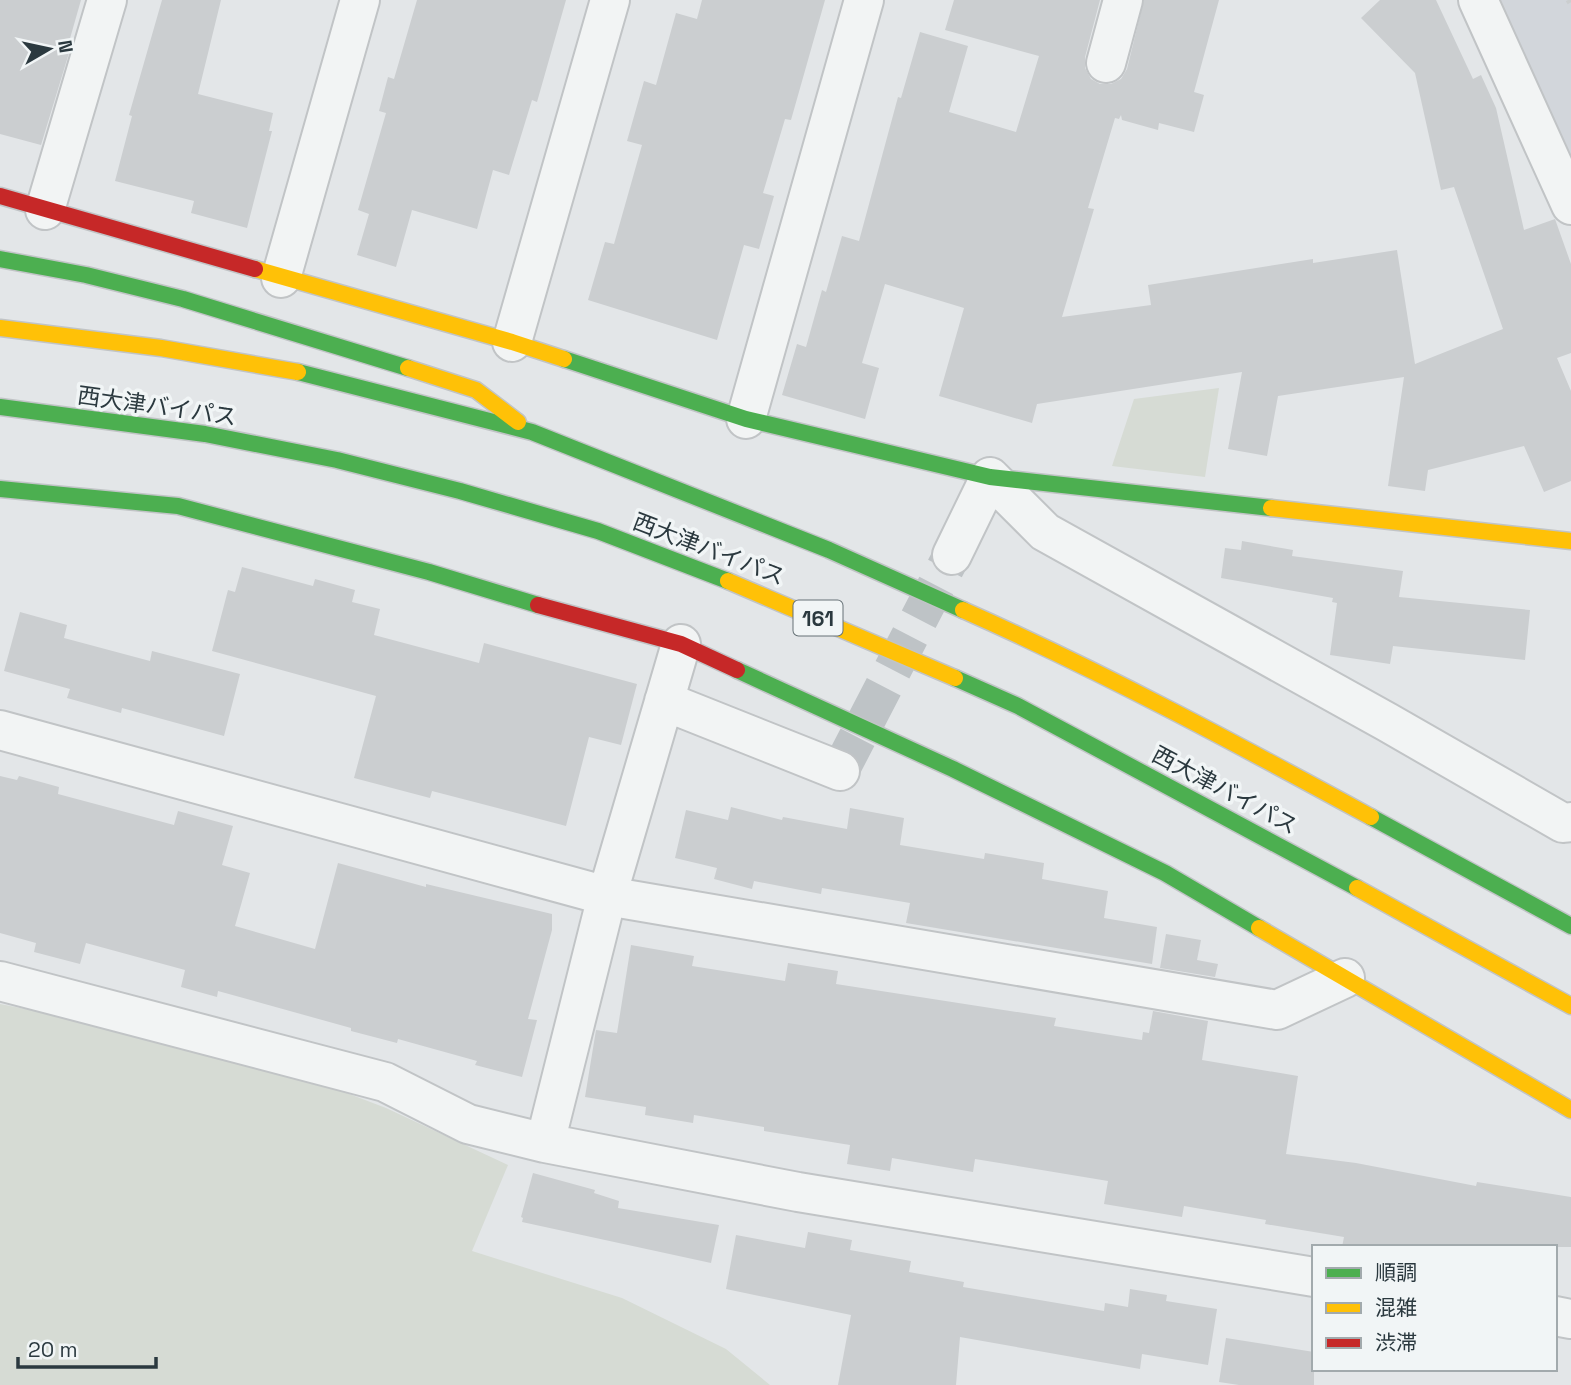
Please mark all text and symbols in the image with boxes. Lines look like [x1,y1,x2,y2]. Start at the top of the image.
north arrow [14,14,84,84]
text: N [52,38,79,55]
street label: 西大津バイパス [75,380,239,432]
street label: 西大津バイパス [629,506,789,592]
road number: 161 [794,600,842,636]
street label: 西大津バイパス [1147,739,1303,841]
legend [1312,1245,1557,1371]
text: 順調 [1375,1259,1417,1286]
text: 混雑 [1375,1294,1417,1321]
scale bar [18,1326,156,1370]
text: 渋滞 [1375,1329,1417,1356]
text: 20 m [28,1336,78,1363]

